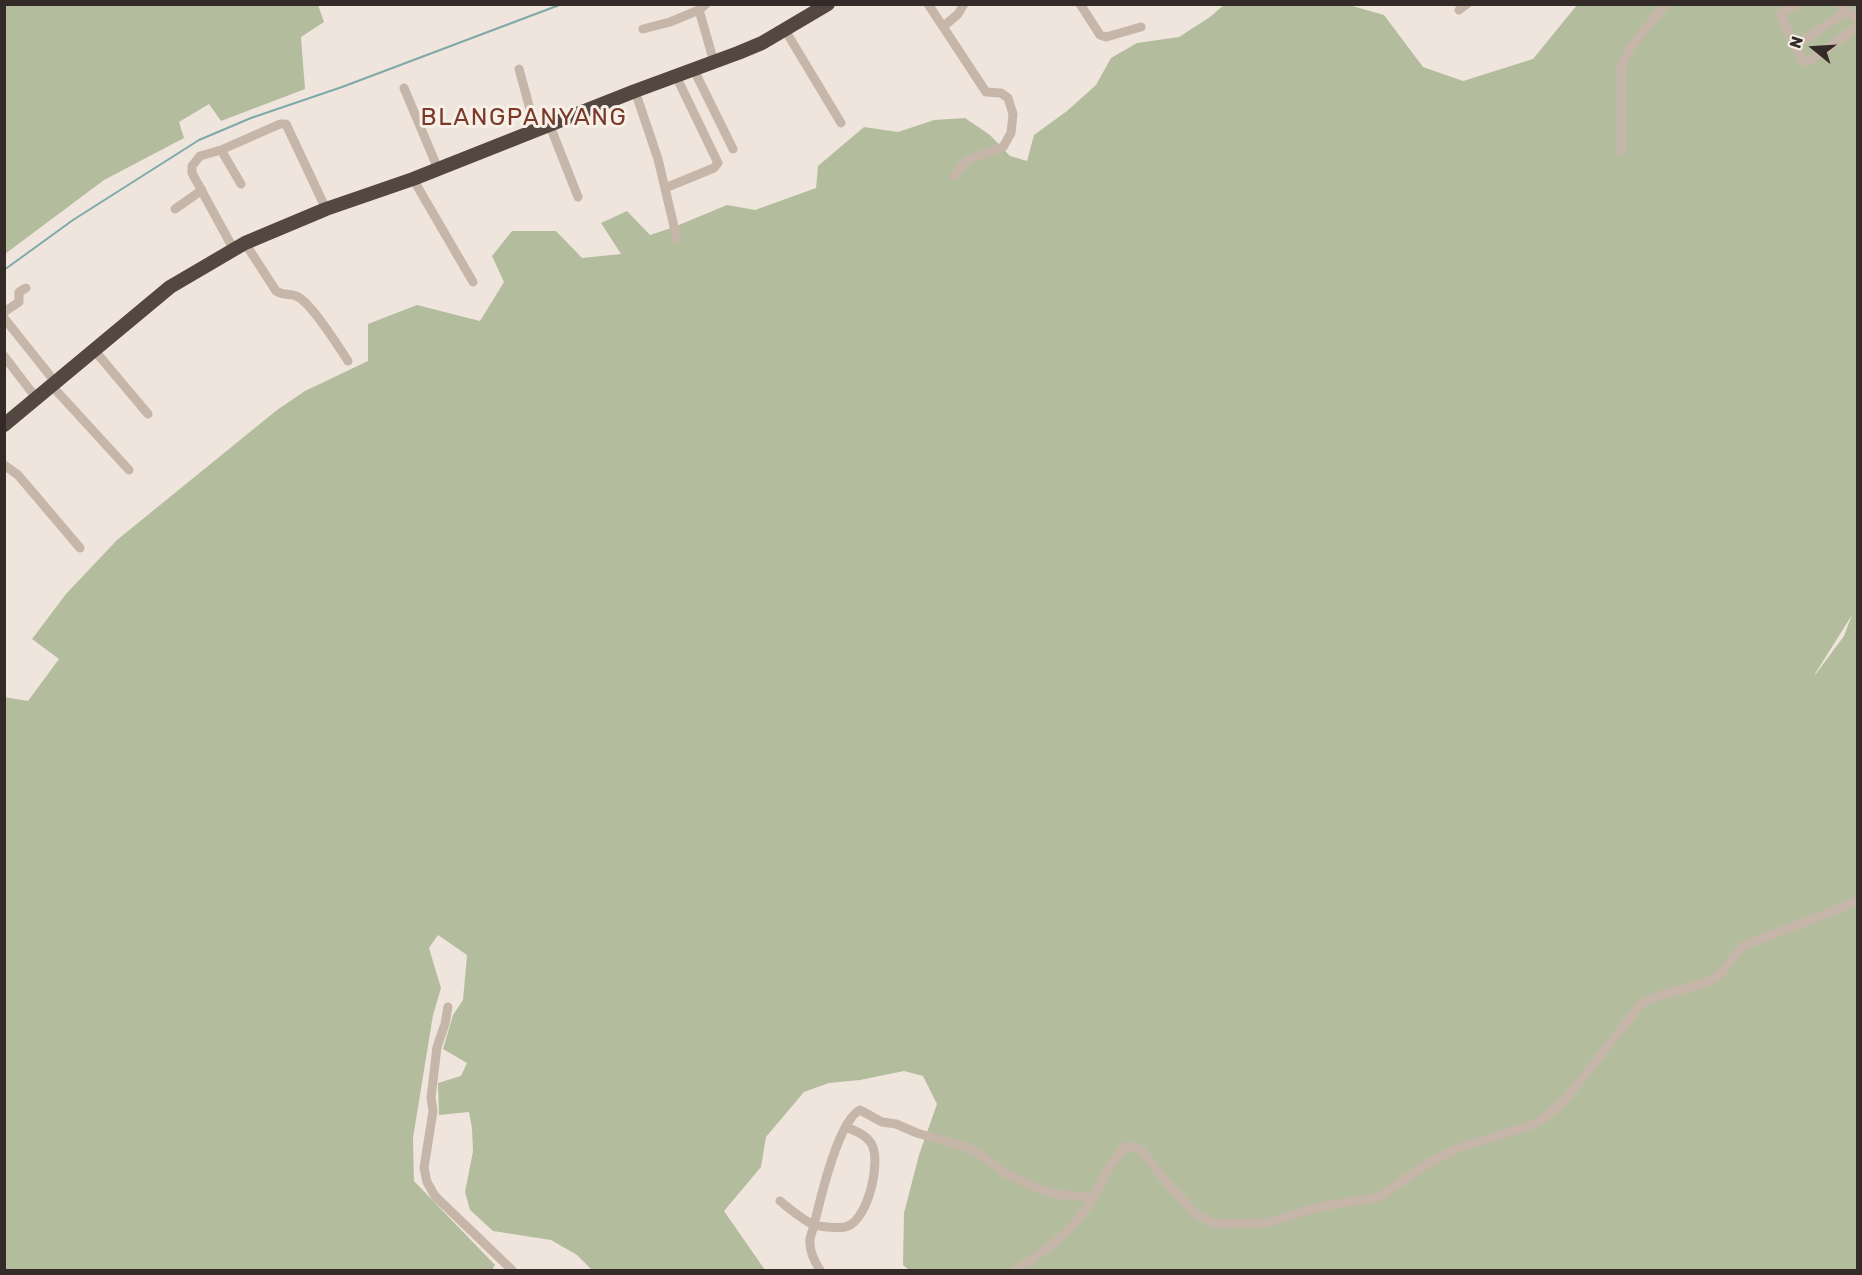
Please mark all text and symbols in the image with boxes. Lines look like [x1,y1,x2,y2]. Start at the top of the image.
north arrow [1784,18,1844,78]
text: N [1786,34,1807,51]
district label: BLANGPANYANG [421,104,627,132]

